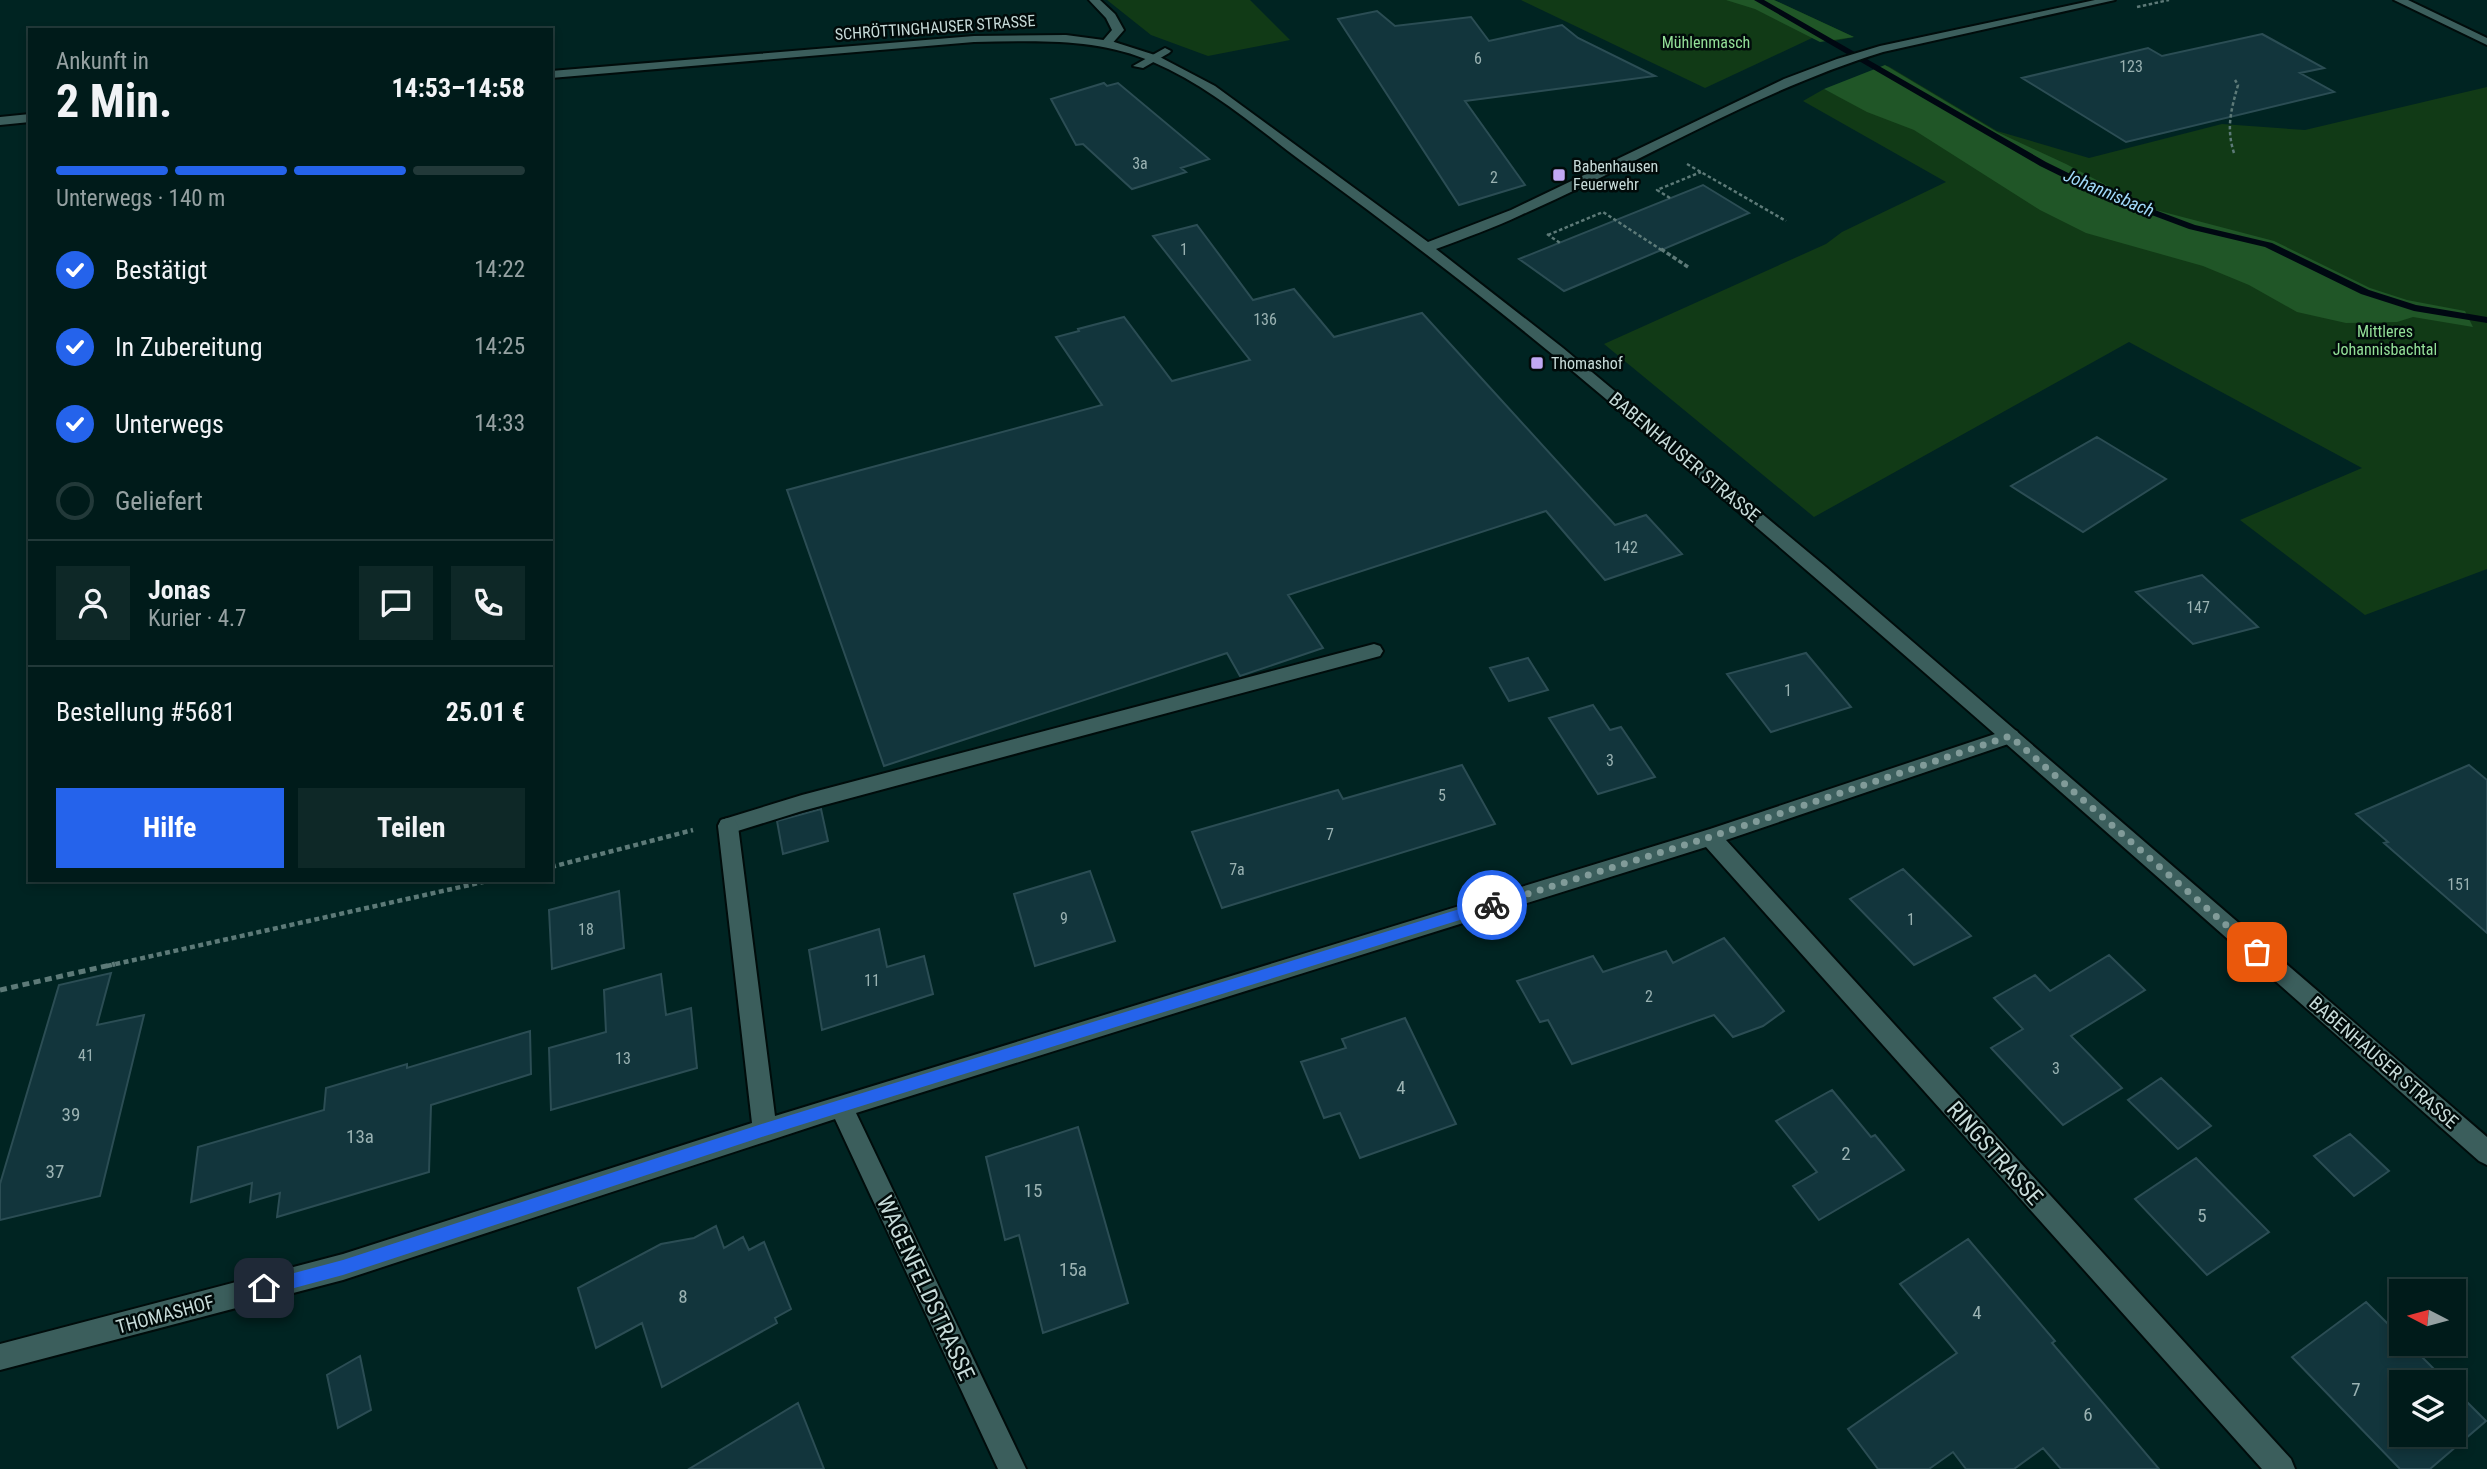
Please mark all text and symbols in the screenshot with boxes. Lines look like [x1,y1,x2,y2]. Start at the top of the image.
street label: SCHRÖTTINGHAUSER STRASSE [834,11,1036,44]
park label: Mühlenmasch [1662,33,1750,52]
text: Ankunft in [56,48,149,75]
house number: 6 [1474,49,1482,68]
house number: 123 [2119,57,2143,76]
text: 14:53–14:58 [391,73,525,103]
text: 2 Min. [56,74,172,128]
house number: 3a [1132,154,1148,173]
place label: Babenhausen Feuerwehr [1573,157,1658,194]
water label: Johannisbach [2061,164,2158,221]
marker: Babenhausen Feuerwehr [1551,167,1567,183]
house number: 2 [1490,168,1498,187]
text: Unterwegs · 140 m [56,185,225,212]
house number: 1 [1180,240,1188,259]
icon: check [56,251,94,289]
text: Bestätigt [115,255,208,285]
text: 14:22 [474,256,525,283]
house number: 136 [1253,310,1277,329]
park label: Mittleres Johannisbachtal [2333,322,2437,359]
icon: check [56,328,94,366]
text: In Zubereitung [115,332,263,362]
text: 14:25 [474,333,525,360]
place label: Thomashof [1551,354,1623,373]
marker: Thomashof [1529,355,1545,371]
street label: BABENHAUSER STRASSE [1605,388,1765,527]
icon: check [56,405,94,443]
text: Unterwegs [115,409,224,439]
text: 14:33 [474,410,525,437]
text: Geliefert [115,486,203,516]
house number: 142 [1614,538,1638,557]
button: person [56,566,130,640]
button: chat [359,566,433,640]
button: phone [451,566,525,640]
text: Jonas [148,575,211,605]
house number: 147 [2186,598,2210,617]
text: Kurier · 4.7 [148,605,246,632]
house number: 1 [1784,681,1792,700]
text: Bestellung #5681 [56,697,236,727]
text: 25.01 € [446,697,525,727]
house number: 3 [1606,751,1614,770]
house number: 5 [1438,786,1446,805]
button: Hilfe [56,788,284,868]
button: Teilen [298,788,525,868]
house number: 7 [1326,825,1334,844]
house number: 7a [1229,860,1245,879]
courier [1457,870,1527,940]
house number: 151 [2447,875,2471,894]
icon: bike [1473,886,1511,924]
house number: 9 [1060,909,1068,928]
house number: 1 [1907,910,1915,929]
house number: 18 [578,920,594,939]
pin [2227,922,2287,982]
icon: bag [2238,933,2276,971]
house number: 11 [864,971,880,990]
house number: 2 [1645,987,1653,1006]
street label: BABENHAUSER STRASSE [2304,991,2463,1133]
house number: 41 [78,1046,94,1065]
house number: 13 [615,1049,631,1068]
house number: 3 [2052,1059,2060,1078]
house number: 4 [1396,1076,1406,1099]
street label: RINGSTRASSE [1941,1096,2048,1211]
house number: 39 [62,1103,80,1126]
house number: 13a [346,1125,374,1148]
house number: 2 [1841,1142,1851,1165]
house number: 37 [46,1160,64,1183]
house number: 15 [1024,1179,1042,1202]
street label: WAGENFELDSTRASSE [871,1192,980,1385]
house number: 5 [2197,1204,2207,1227]
pin [234,1258,294,1318]
house number: 15a [1059,1258,1087,1281]
icon: home [245,1269,283,1307]
north arrow [2389,1279,2466,1356]
map controls [2389,1279,2466,1447]
house number: 8 [678,1285,688,1308]
street label: THOMASHOF [113,1290,217,1339]
house number: 4 [1972,1301,1982,1324]
button: layers [2389,1370,2466,1447]
house number: 7 [2351,1378,2361,1401]
house number: 6 [2083,1403,2093,1426]

